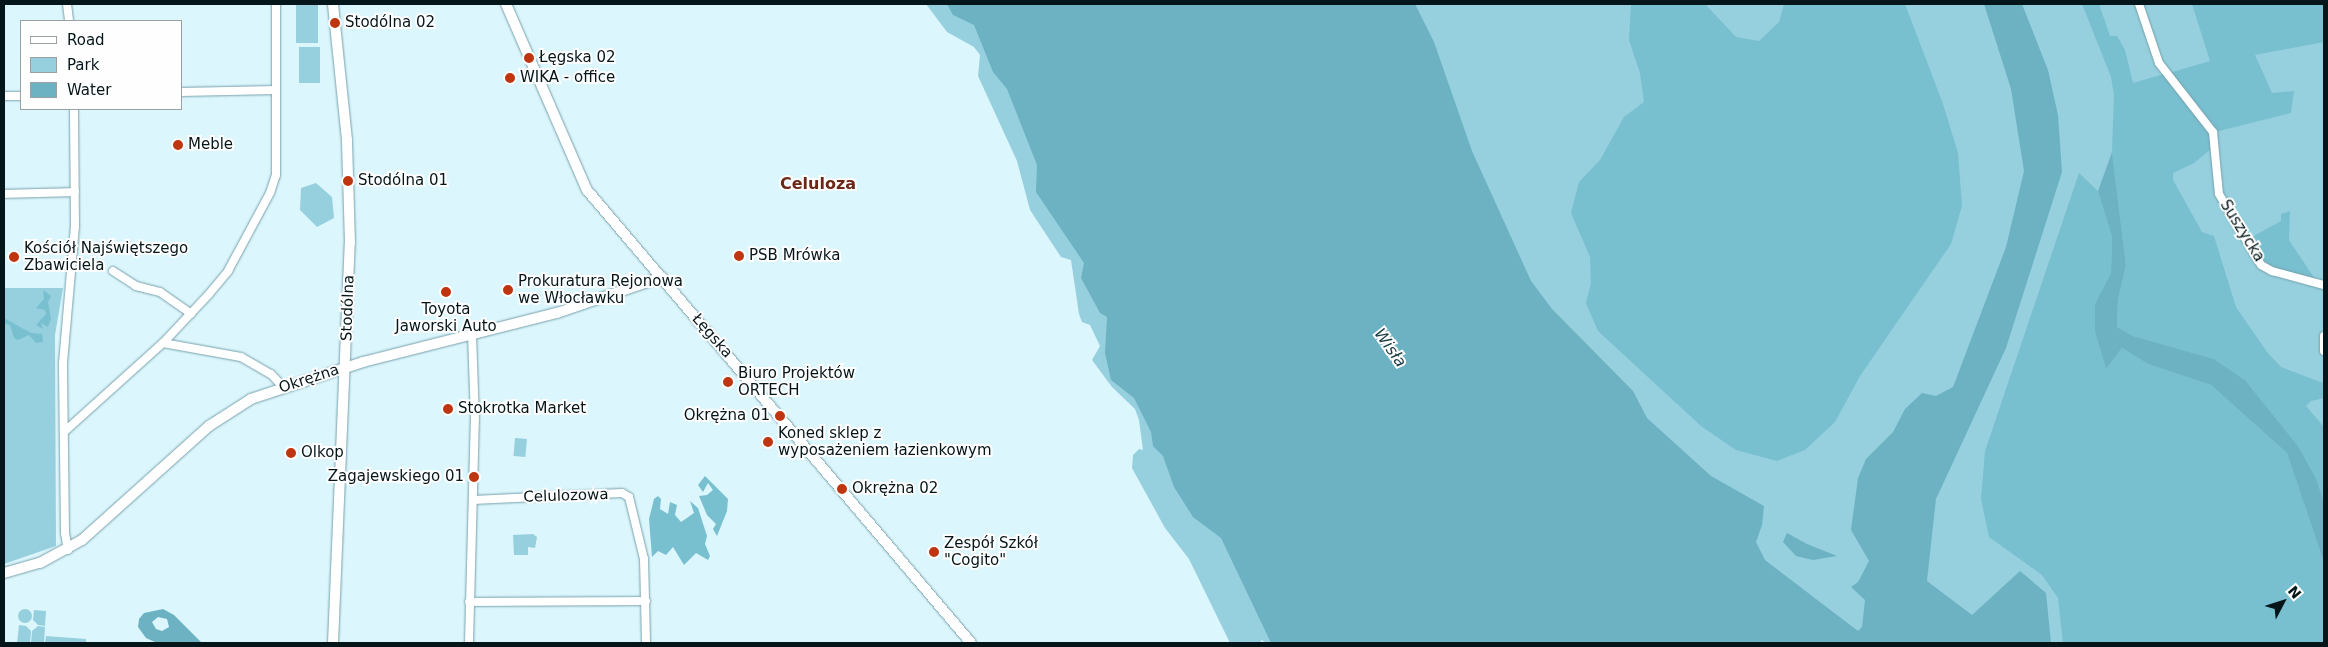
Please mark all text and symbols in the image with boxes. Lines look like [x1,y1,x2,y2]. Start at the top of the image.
place label: Stodólna 02 [345,14,435,32]
marker: Stodólna 02 [329,17,341,29]
legend [20,20,182,110]
text: Road [67,31,105,49]
place label: Łęgska 02 [539,49,615,67]
marker: Łęgska 02 [523,52,535,64]
text: Park [67,56,99,74]
place label: WIKA - office [520,69,615,87]
marker: WIKA - office [504,72,516,84]
text: Water [67,81,111,99]
place label: Meble [188,136,233,154]
marker: Meble [172,139,184,151]
place label: Stodólna 01 [358,172,448,190]
district label: Celuloza [780,174,856,194]
marker: Stodólna 01 [342,175,354,187]
street label: Suszycka [2216,197,2268,265]
place label: Kościół Najświętszego Zbawiciela [24,239,188,274]
place label: PSB Mrówka [749,247,840,265]
marker: PSB Mrówka [733,250,745,262]
marker: Kościół Najświętszego Zbawiciela [8,251,20,263]
place label: Prokuratura Rejonowa we Włocławku [518,272,683,307]
street label: Stodólna [338,275,358,341]
marker: Prokuratura Rejonowa we Włocławku [502,284,514,296]
marker: Toyota Jaworski Auto [440,286,452,298]
place label: Toyota Jaworski Auto [395,300,497,335]
street label: Łęgska [688,310,736,362]
water label: Wisła [1370,325,1410,371]
street label: Okrężna [277,361,341,397]
place label: Biuro Projektów ORTECH [738,364,855,399]
marker: Biuro Projektów ORTECH [722,376,734,388]
place label: Stokrotka Market [458,400,586,418]
marker: Stokrotka Market [442,403,454,415]
place label: Okrężna 01 [684,407,770,425]
marker: Okrężna 01 [774,410,786,422]
place label: Koned sklep z wyposażeniem łazienkowym [778,424,992,459]
marker: Koned sklep z wyposażeniem łazienkowym [762,436,774,448]
place label: Olkop [301,444,344,462]
marker: Olkop [285,447,297,459]
place label: Zagajewskiego 01 [328,468,464,486]
marker: Zagajewskiego 01 [468,471,480,483]
place label: Okrężna 02 [852,480,938,498]
marker: Okrężna 02 [836,483,848,495]
street label: Celulozowa [523,486,609,506]
place label: Zespół Szkół "Cogito" [944,534,1038,569]
marker: Zespół Szkół "Cogito" [928,546,940,558]
north arrow [2258,577,2308,627]
text: N [2285,583,2304,602]

